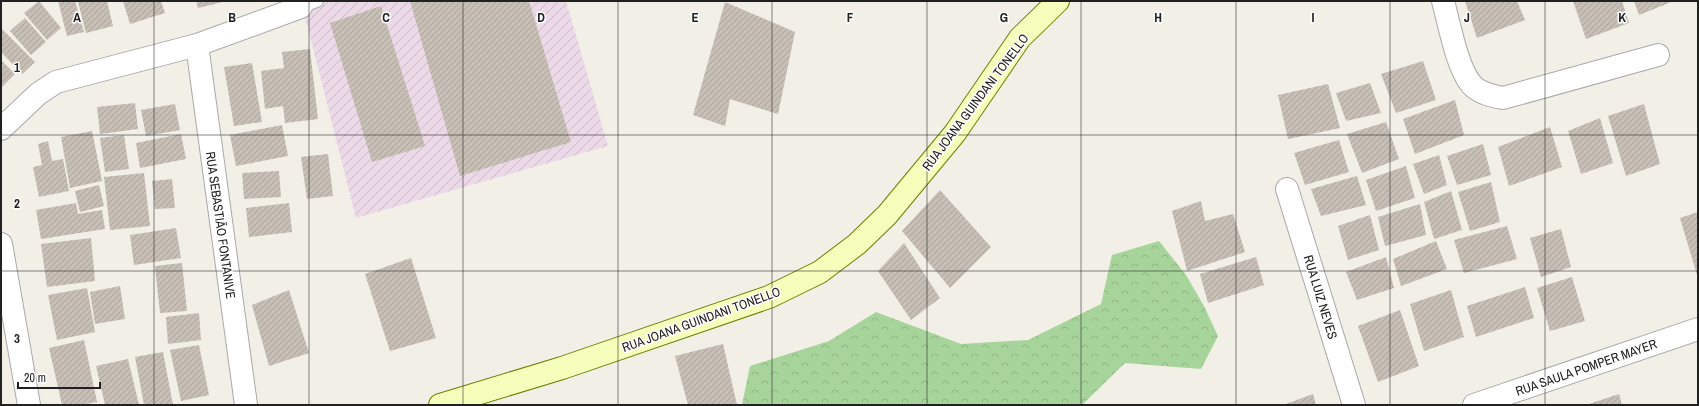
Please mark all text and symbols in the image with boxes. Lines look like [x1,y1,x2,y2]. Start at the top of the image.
text: A [73,9,81,26]
text: B [228,9,236,26]
text: C [382,9,390,26]
text: D [537,9,545,26]
text: E [691,9,699,26]
text: F [847,9,854,26]
text: G [1000,9,1008,26]
text: H [1154,9,1162,26]
text: I [1312,9,1315,26]
text: J [1464,9,1470,26]
text: K [1618,9,1626,26]
street label: RUA JOANA GUINDANI TONELLO [918,30,1033,174]
text: 1 [14,59,20,76]
street label: RUA SEBASTIÃO FONTANIVE [202,150,239,300]
text: 2 [14,195,20,212]
street label: RUA LUIZ NEVES [1300,253,1341,341]
street label: RUA JOANA GUINDANI TONELLO [620,283,783,356]
text: 3 [14,330,20,347]
street label: RUA SAULA POMPER MAYER [1513,335,1659,400]
scale bar [18,364,100,390]
text: 20 m [24,370,46,386]

